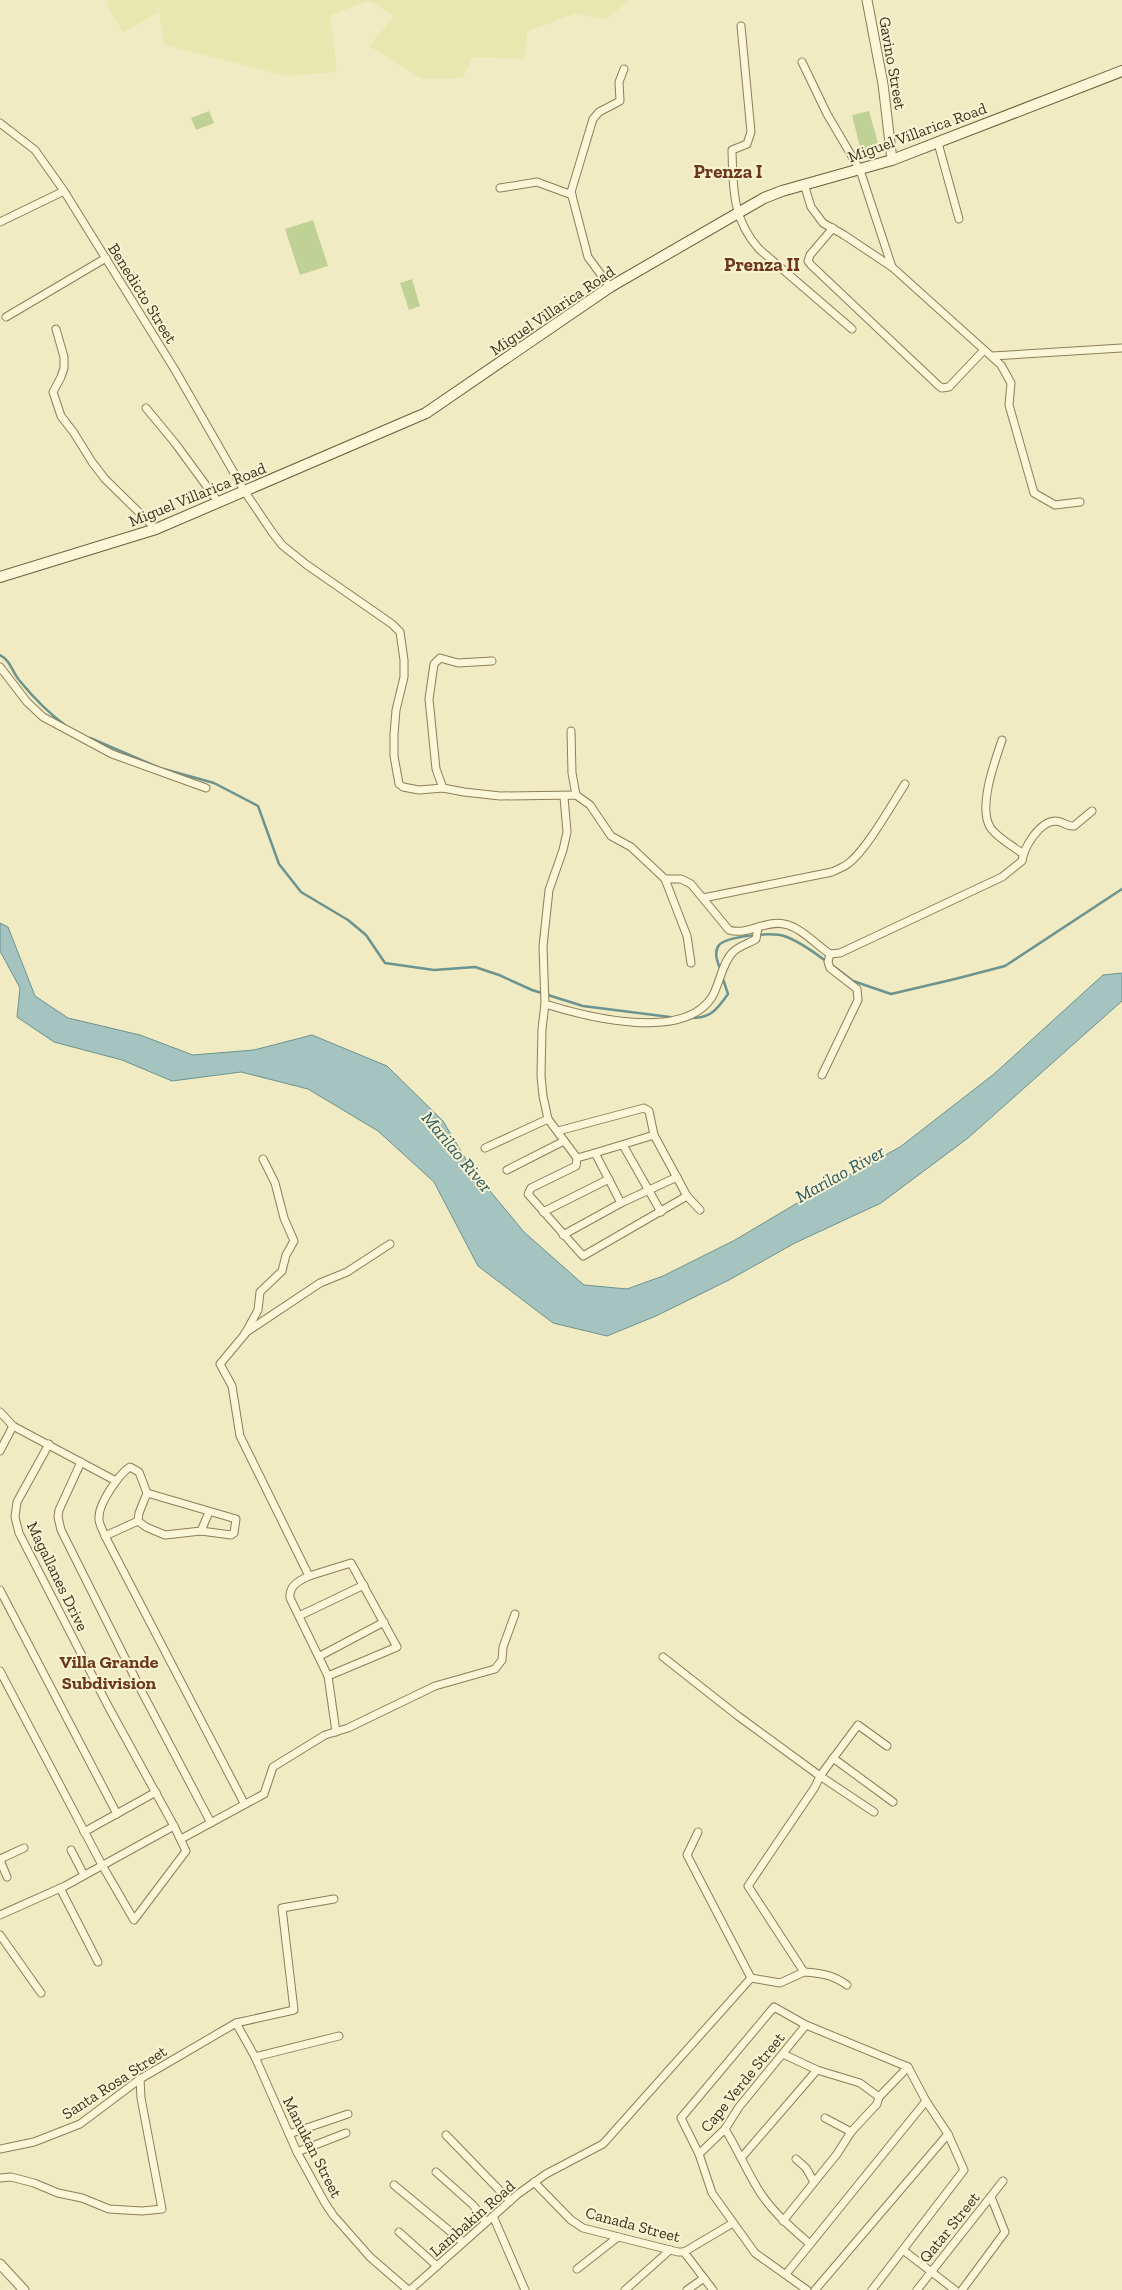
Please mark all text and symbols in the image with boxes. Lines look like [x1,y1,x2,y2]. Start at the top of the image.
street label: Gavino Street [875,15,910,111]
street label: Miguel Villarica Road [845,98,989,166]
district label: Prenza I [693,160,763,183]
street label: Benedicto Street [104,240,181,347]
district label: Prenza II [724,253,800,276]
street label: Miguel Villarica Road [486,262,618,359]
street label: Miguel Villarica Road [126,458,269,531]
water label: Marilao River [417,1107,498,1197]
water label: Marilao River [792,1140,889,1208]
street label: Magallanes Drive [23,1518,92,1634]
district label: Villa Grande Subdivision [60,1651,159,1694]
street label: Cape Verde Street [696,2028,789,2136]
street label: Santa Rosa Street [58,2041,170,2123]
street label: Manukan Street [279,2094,346,2201]
street label: Lambakin Road [426,2176,519,2260]
street label: Qatar Street [915,2188,984,2266]
street label: Canada Street [583,2203,682,2246]

